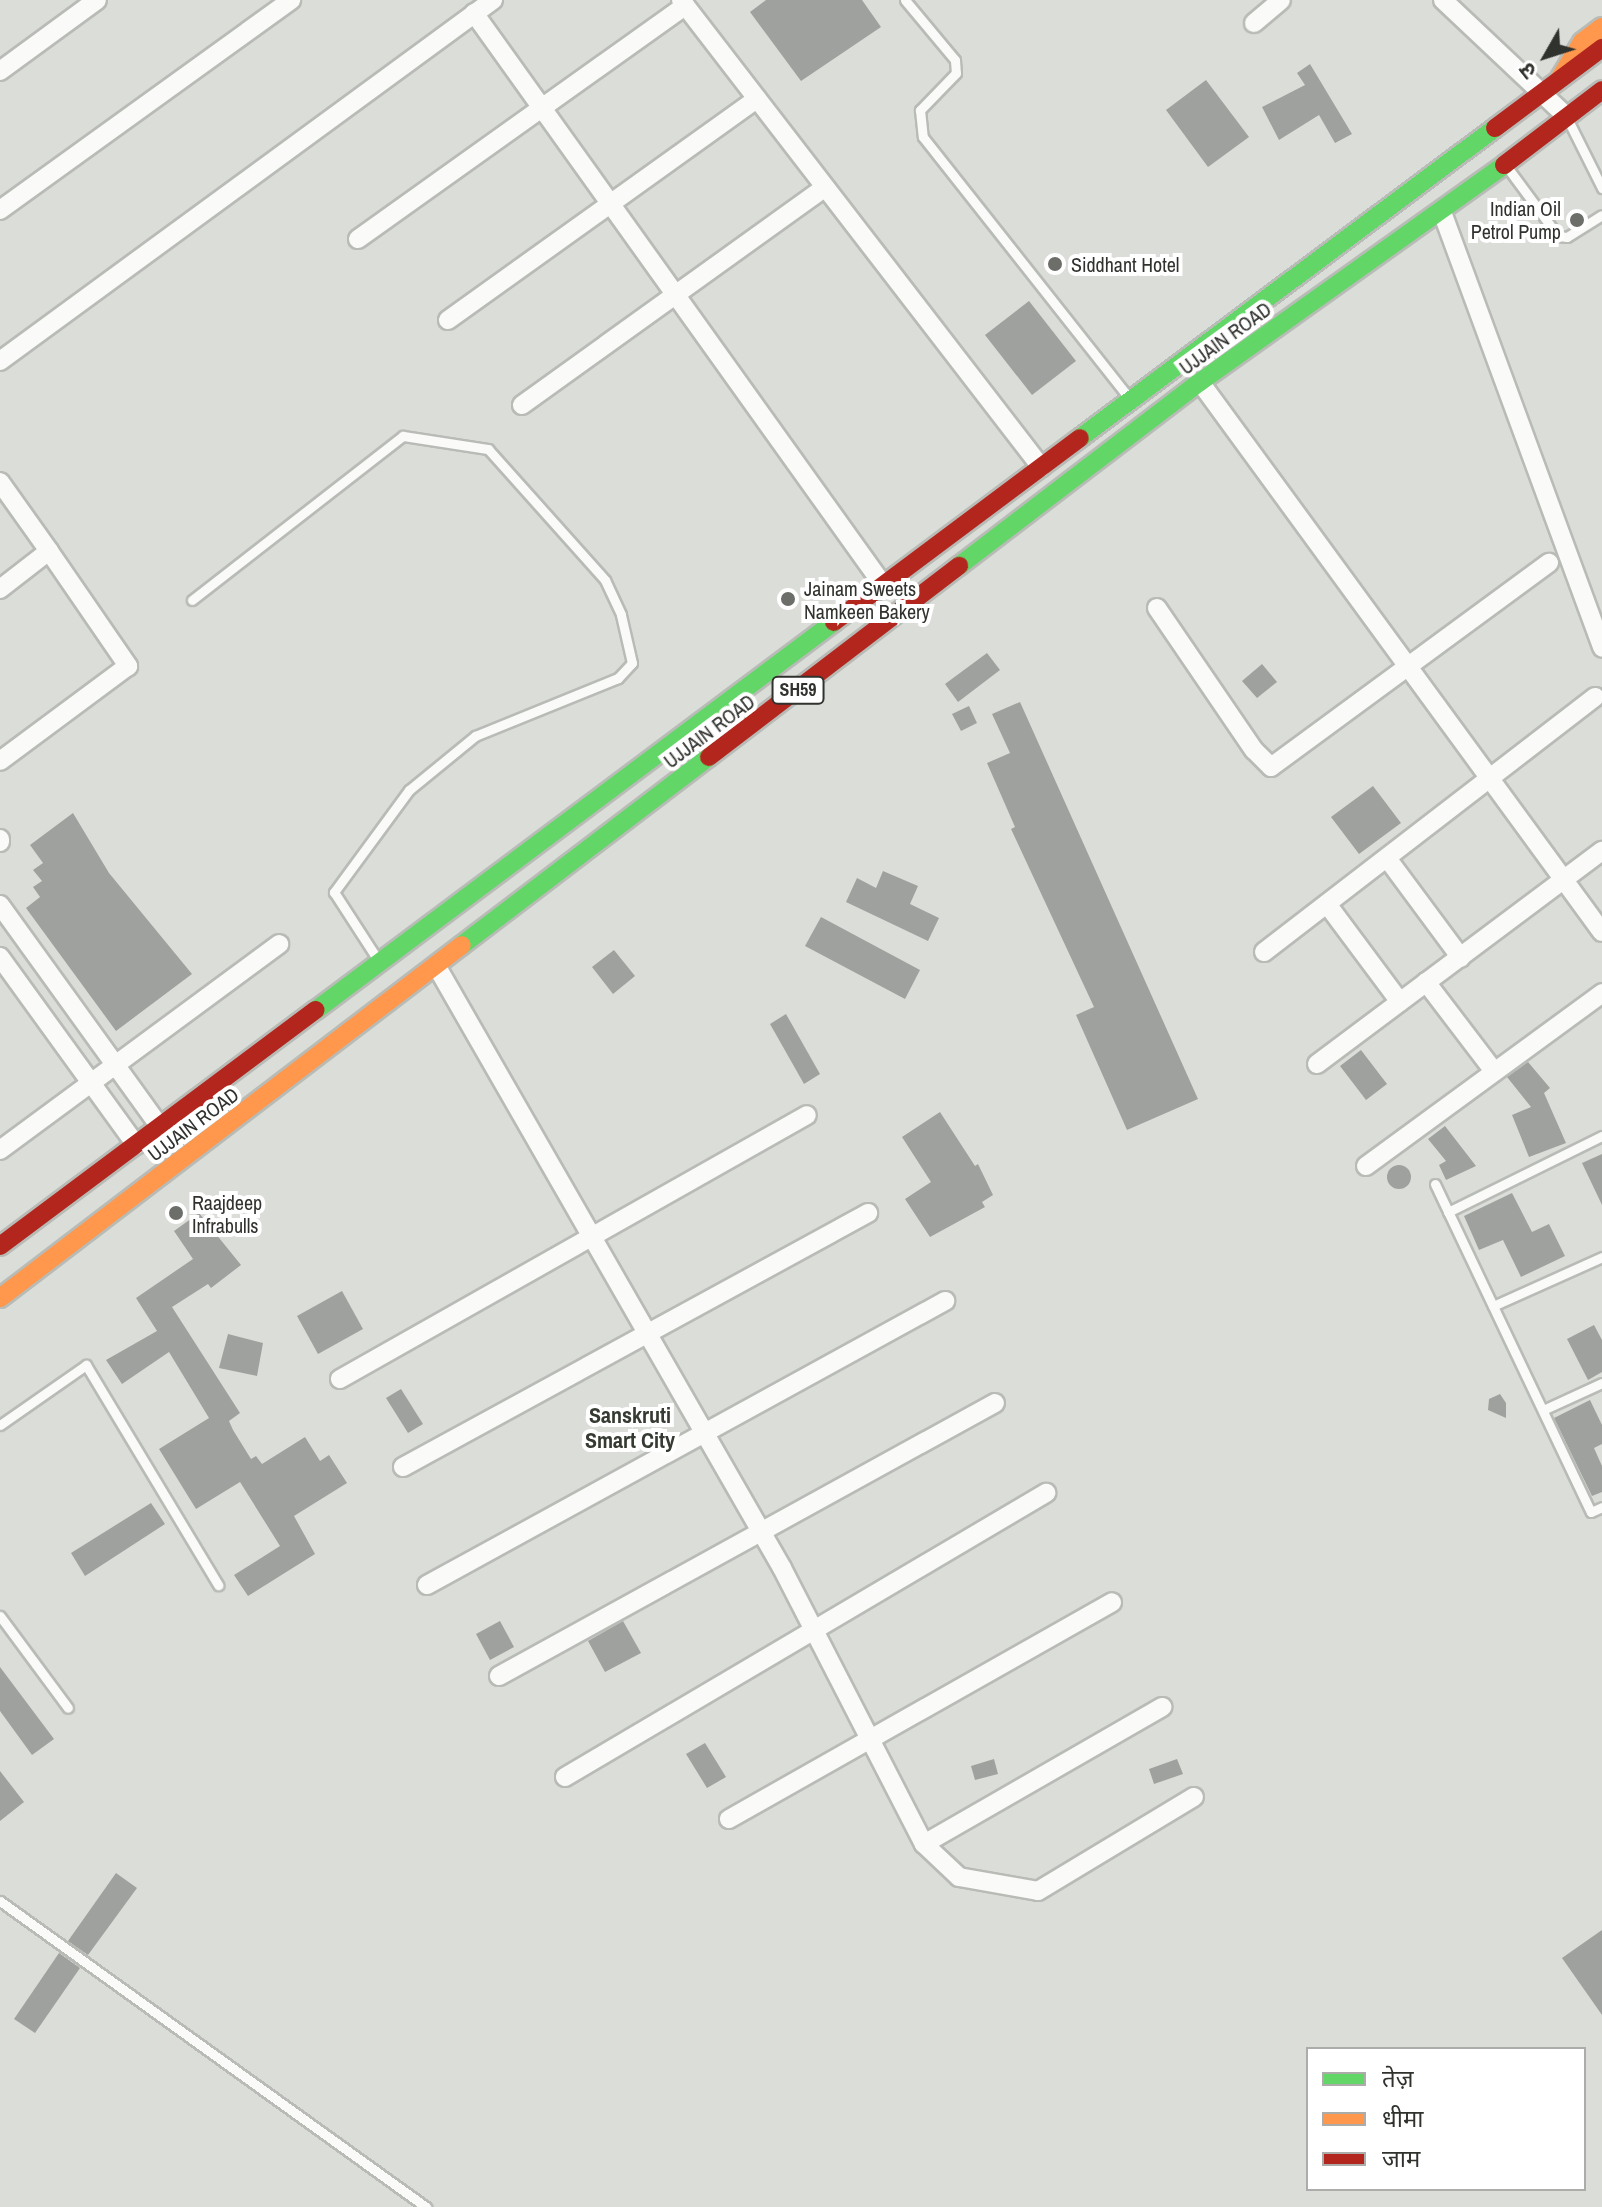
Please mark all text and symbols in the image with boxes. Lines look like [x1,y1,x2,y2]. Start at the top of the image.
north arrow [1506,16,1586,96]
text: उ [1512,57,1543,86]
place label: Indian Oil Petrol Pump [1471,196,1561,243]
marker: Indian Oil Petrol Pump [1568,211,1586,229]
place label: Siddhant Hotel [1071,252,1179,276]
marker: Siddhant Hotel [1046,255,1064,273]
street label: UJJAIN ROAD [1174,297,1276,379]
place label: Jainam Sweets Namkeen Bakery [804,576,930,623]
marker: Jainam Sweets Namkeen Bakery [779,590,797,608]
road number: SH59 [770,676,826,704]
street label: UJJAIN ROAD [659,689,759,773]
street label: UJJAIN ROAD [143,1082,243,1166]
place label: Raajdeep Infrabulls [192,1190,262,1237]
marker: Raajdeep Infrabulls [167,1204,185,1222]
district label: Sanskruti Smart City [585,1402,675,1454]
legend [1306,2047,1586,2191]
text: तेज़ [1382,2062,1414,2094]
text: धीमा [1382,2102,1424,2134]
text: जाम [1382,2142,1420,2174]

